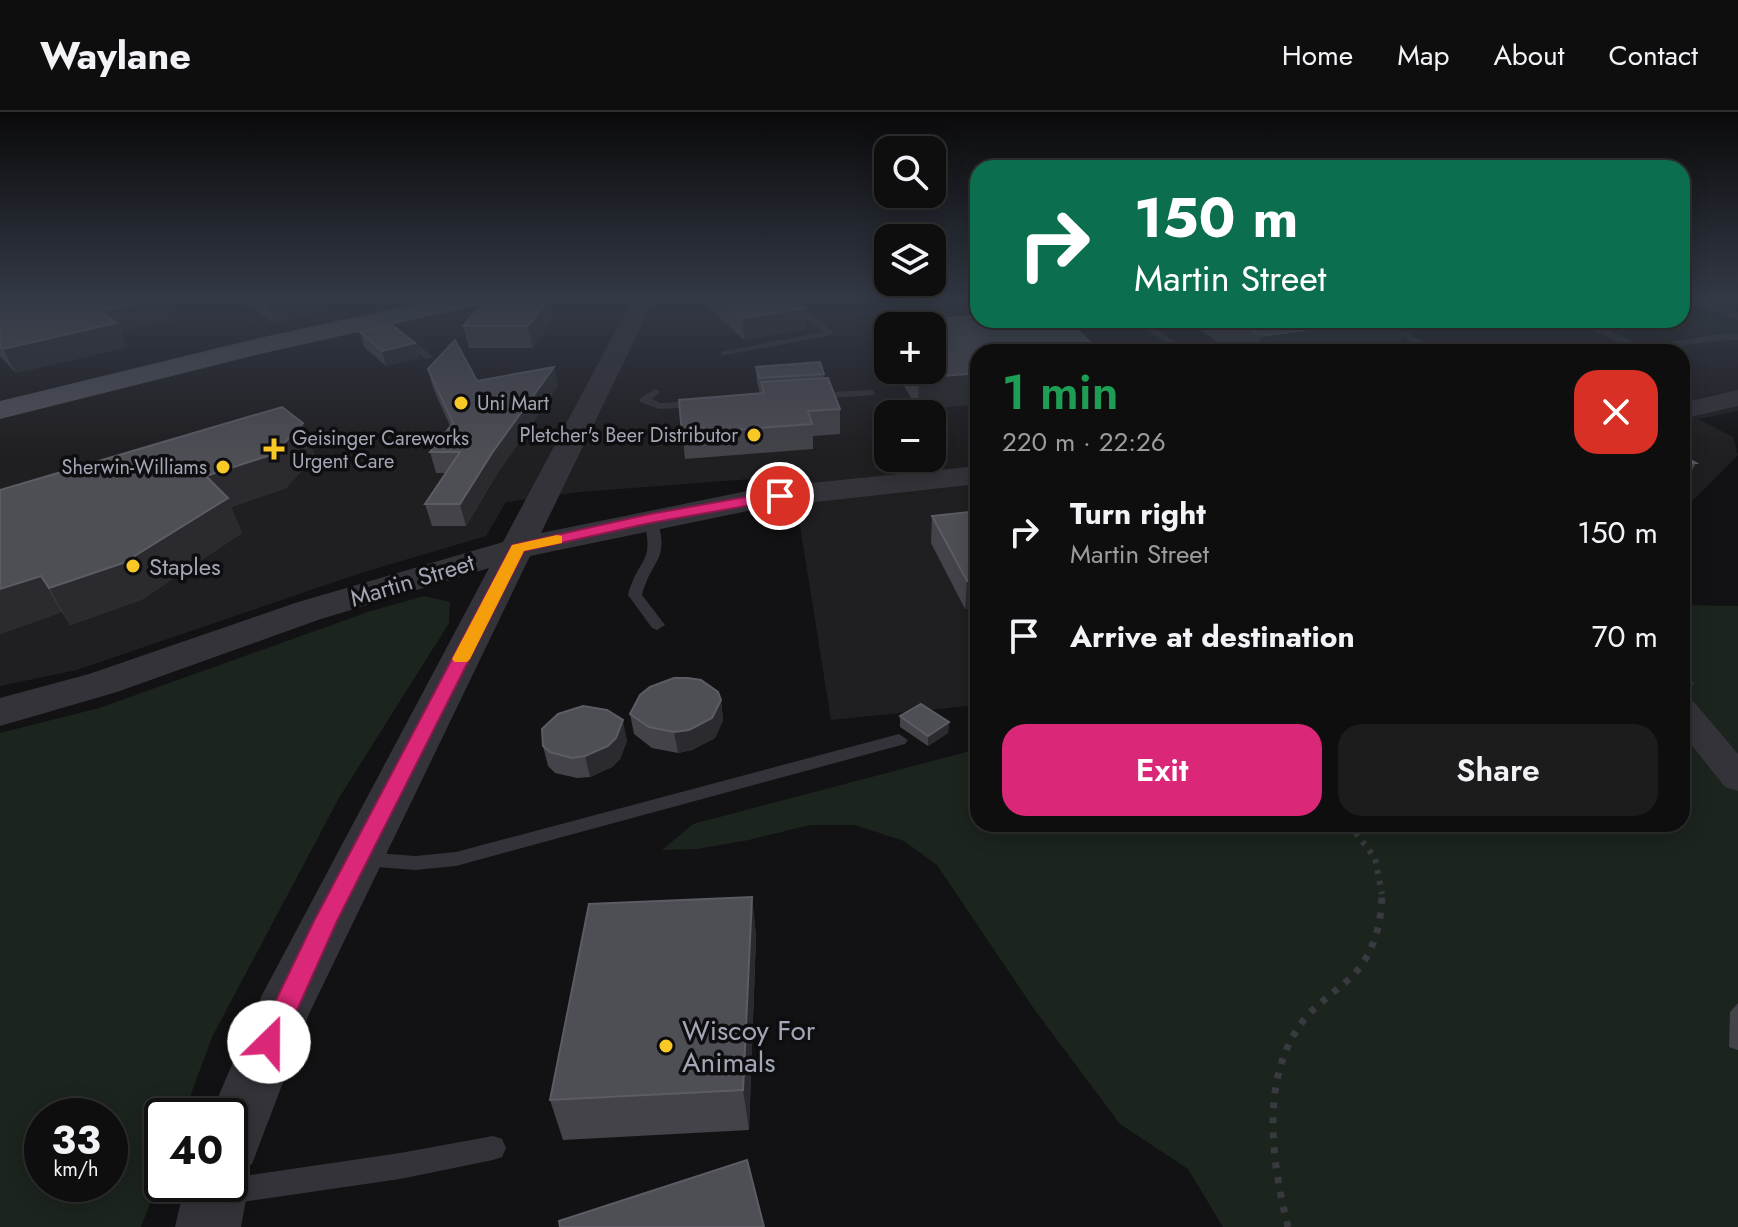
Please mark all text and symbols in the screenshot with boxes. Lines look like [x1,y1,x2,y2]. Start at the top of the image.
text: Waylane [40,28,191,83]
text: Home [1282,35,1353,76]
text: Map [1397,35,1449,76]
text: About [1493,35,1565,76]
text: Contact [1609,35,1698,76]
map controls [874,136,946,472]
button: search [874,136,946,208]
text: 150 m [1134,177,1298,258]
icon: right [1002,192,1106,296]
button: layers [874,224,946,296]
text: Martin Street [1134,252,1326,304]
button: + [874,312,946,384]
text: 1 min [1002,358,1119,427]
button: close [1574,370,1658,454]
place label: Uni Mart [477,389,549,418]
marker: Uni Mart [452,394,470,412]
button: − [874,400,946,472]
place label: Pletcher's Beer Distributor [520,421,738,450]
text: 220 m · 22:26 [1002,423,1166,461]
place label: Geisinger Careworks Urgent Care [292,424,469,476]
marker: Pletcher's Beer Distributor [745,426,763,444]
marker: Geisinger Careworks Urgent Care [263,438,285,460]
place label: Sherwin-Williams [62,453,207,482]
marker: Sherwin-Williams [214,458,232,476]
pin [746,462,814,530]
icon: arrive [758,474,802,518]
text: Turn right [1070,492,1206,535]
icon: right [1002,510,1046,554]
text: 150 m [1577,511,1658,554]
text: Martin Street [1070,535,1209,573]
street label: Martin Street [346,544,479,615]
place label: Staples [149,549,221,584]
marker: Staples [124,557,142,575]
icon: arrive [1002,614,1046,658]
text: Arrive at destination [1070,615,1355,658]
text: 70 m [1592,615,1658,658]
button: Exit [1002,724,1322,816]
button: Share [1338,724,1658,816]
position arrow [227,1000,311,1084]
place label: Wiscoy For Animals [682,1010,816,1083]
marker: Wiscoy For Animals [657,1037,675,1055]
speed limit sign: 40 [144,1098,248,1202]
text: 33 [51,1111,101,1169]
text: km/h [53,1155,99,1184]

